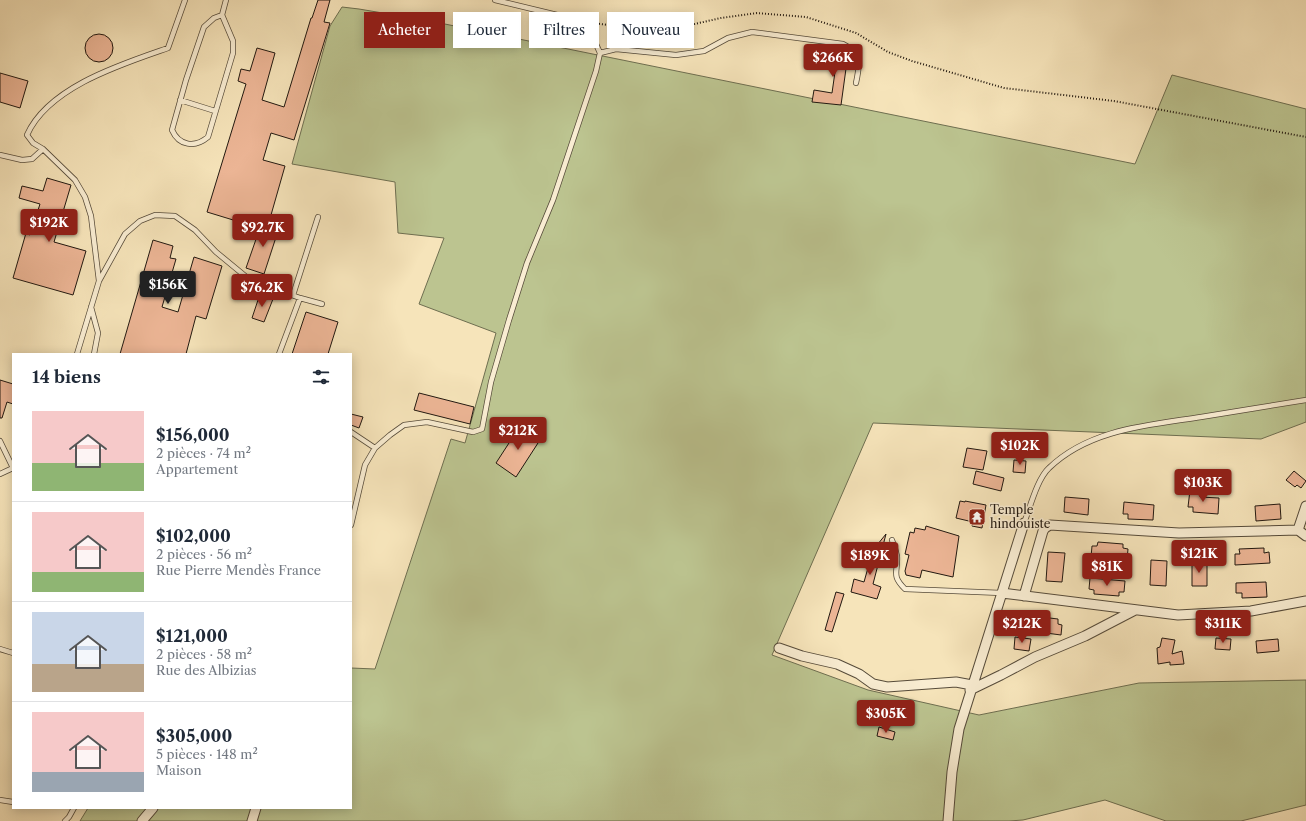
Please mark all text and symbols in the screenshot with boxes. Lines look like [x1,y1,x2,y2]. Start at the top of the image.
chip: Acheter [364,12,445,48]
chip: Louer [453,12,521,48]
chip: Filtres [529,12,599,48]
chip: Nouveau [607,12,694,48]
pin: $266K [805,44,861,78]
text: $266K [813,49,853,65]
pin: $192K [21,209,77,243]
text: $192K [30,214,68,230]
pin: $92.7K [230,214,296,248]
text: $92.7K [241,219,285,235]
pin: $156K [140,271,196,305]
pin: $76.2K [229,274,295,308]
text: $156K [149,276,187,292]
text: $76.2K [240,279,284,295]
icon: filters [310,366,332,388]
text: 14 biens [32,367,101,387]
pin: $212K [490,417,546,451]
text: $212K [499,422,537,438]
text: $156,000 [156,425,230,445]
icon: home [64,427,112,475]
pin: $102K [992,432,1048,466]
text: $102K [1000,437,1040,453]
text: 2 pièces · 74 m² [156,445,251,461]
text: Appartement [156,461,238,477]
pin: $103K [1175,469,1231,503]
text: $103K [1183,474,1223,490]
place label: Temple hindouiste [990,502,1051,531]
temple icon: Temple hindouiste [967,507,987,527]
text: $102,000 [156,526,231,546]
icon: home [64,528,112,576]
pin: $121K [1171,540,1227,574]
pin: $189K [842,542,898,576]
text: $121K [1180,545,1218,561]
text: 2 pièces · 56 m² [156,546,252,562]
text: $189K [850,547,890,563]
pin: $81K [1083,553,1131,587]
text: $81K [1091,558,1123,574]
text: Rue Pierre Mendès France [156,562,321,578]
pin: $212K [994,610,1050,644]
pin: $311K [1195,610,1251,644]
text: $212K [1003,615,1041,631]
text: $311K [1205,615,1241,631]
text: $121,000 [156,626,228,646]
icon: home [64,628,112,676]
text: 2 pièces · 58 m² [156,646,252,662]
text: Rue des Albizias [156,662,257,678]
pin: $305K [858,700,914,734]
text: $305K [866,705,906,721]
text: $305,000 [156,726,232,746]
icon: home [64,728,112,776]
text: 5 pièces · 148 m² [156,746,258,762]
text: Maison [156,762,202,778]

